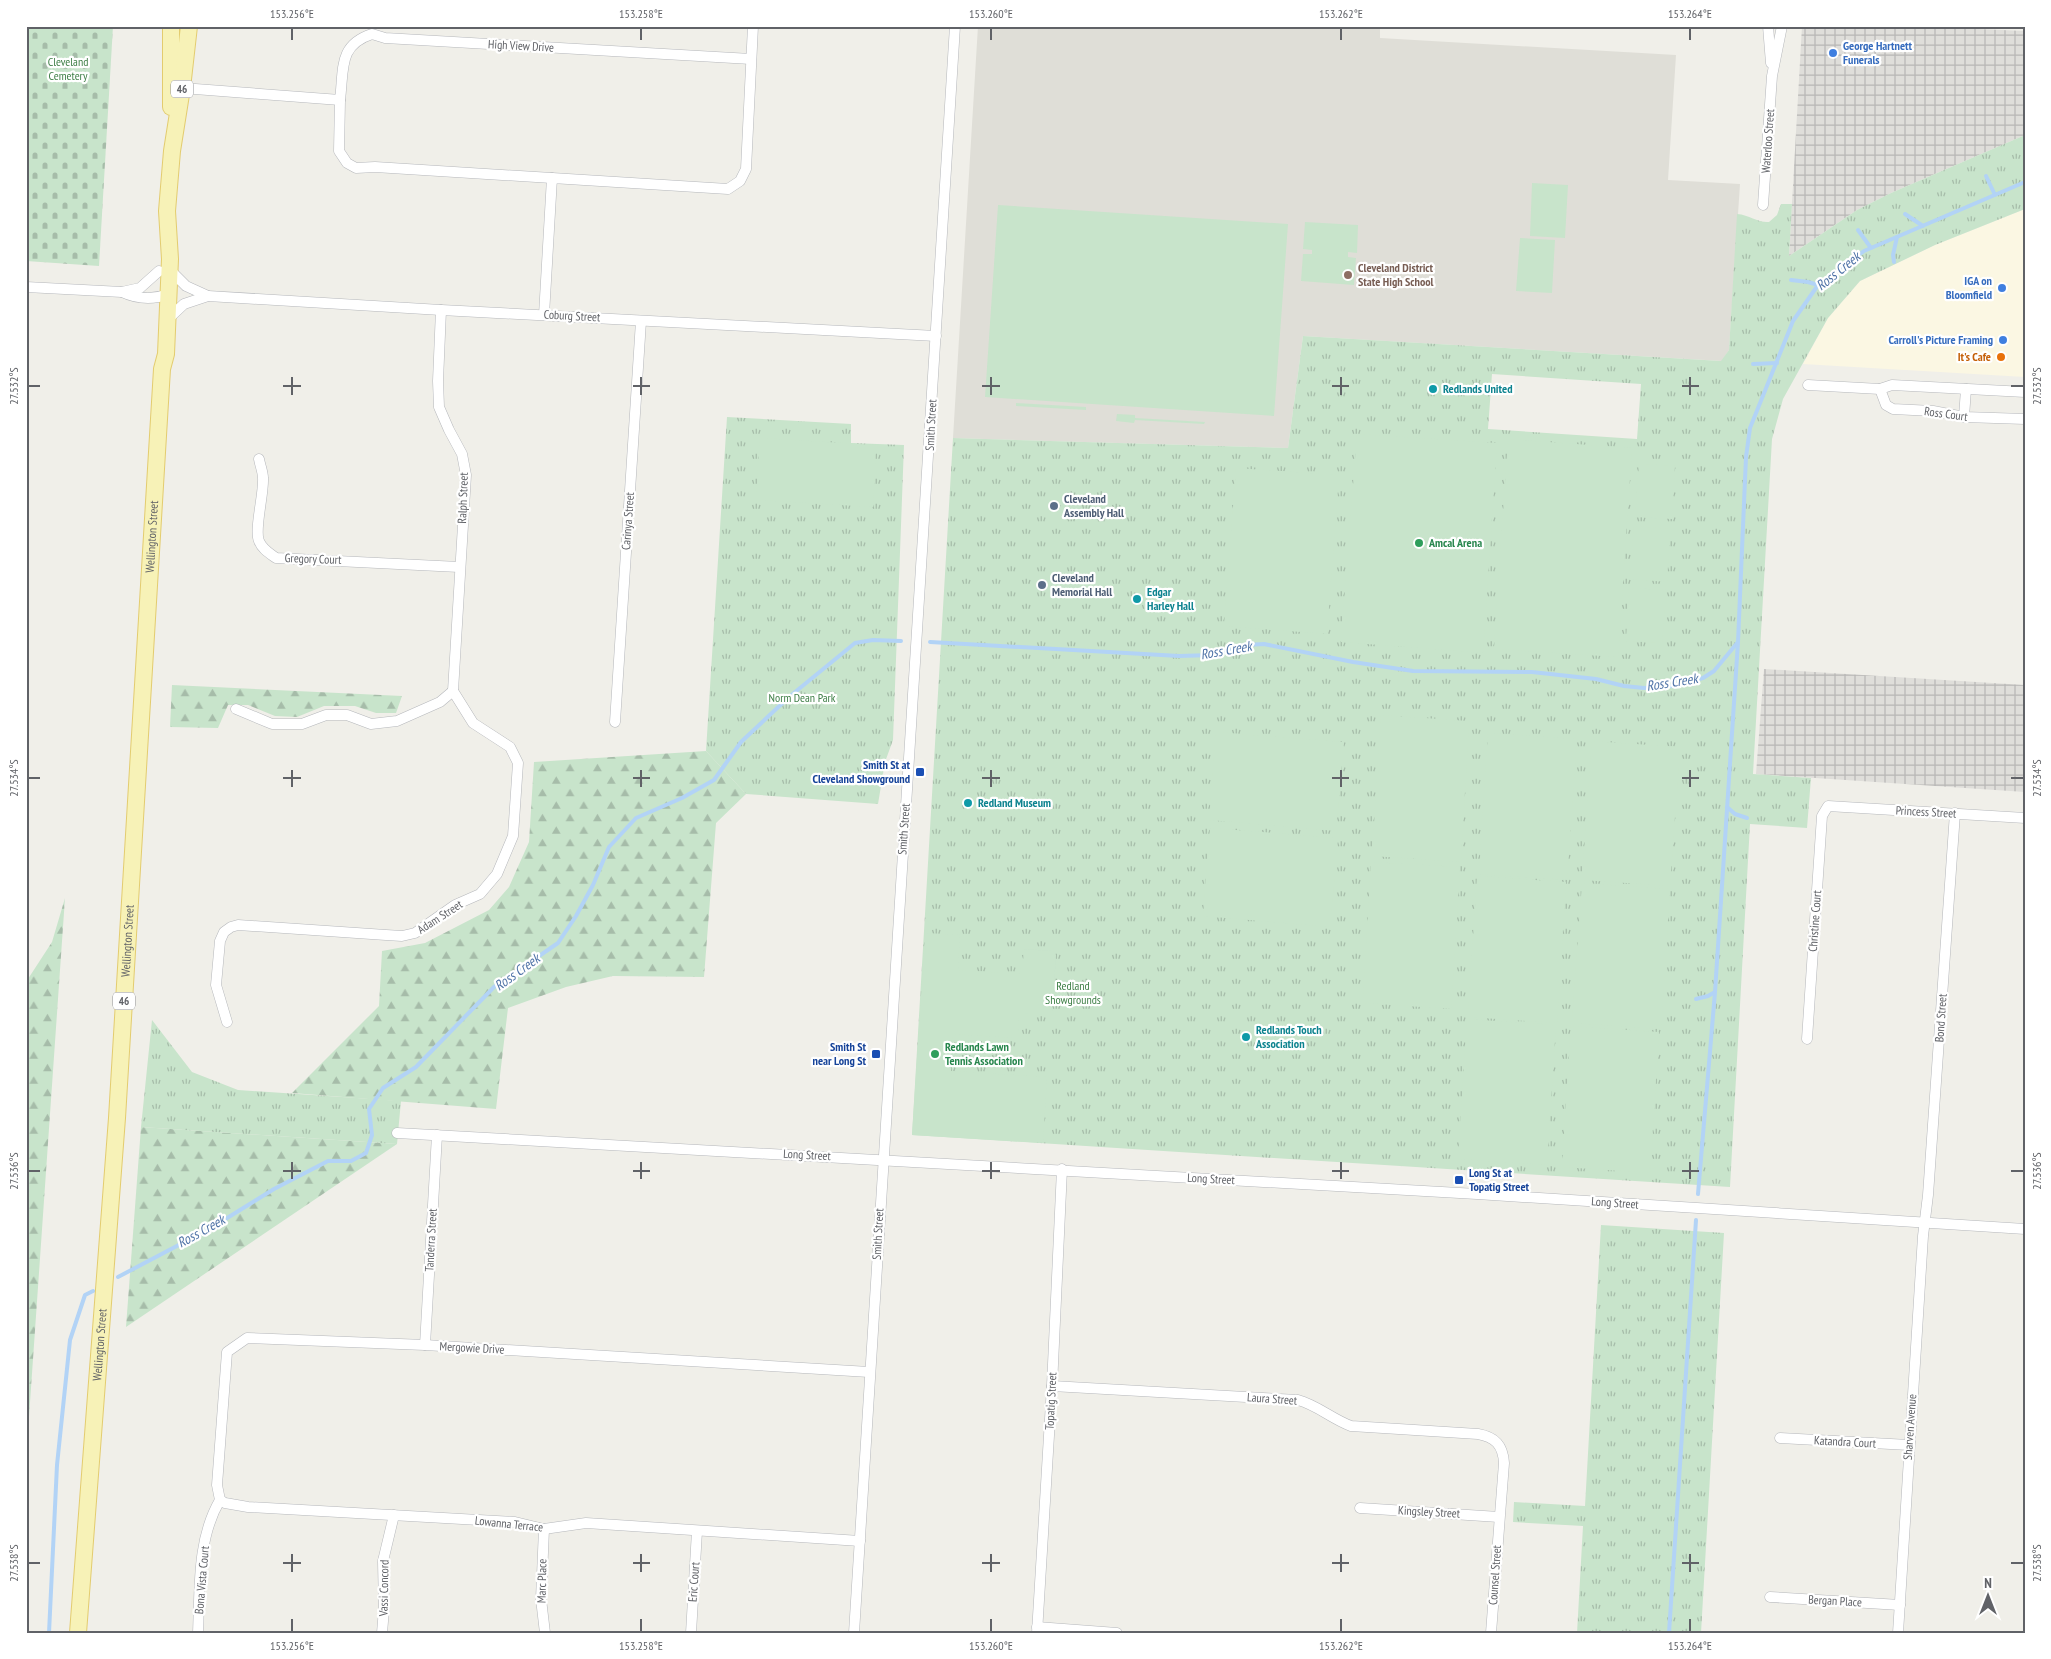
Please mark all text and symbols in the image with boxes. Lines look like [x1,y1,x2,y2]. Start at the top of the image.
text: 153.256°E [270,6,314,21]
text: 153.258°E [619,6,663,21]
text: 153.260°E [969,6,1013,21]
text: 153.262°E [1319,6,1363,21]
text: 153.264°E [1668,6,1712,21]
street label: High View Drive [488,36,554,55]
place label: George Hartnett Funerals [1843,38,1913,67]
marker: George Hartnett Funerals [1827,47,1839,59]
park label: Cleveland Cemetery [48,54,88,83]
road number: 46 [171,80,193,98]
street label: Waterloo Street [1758,108,1777,174]
water label: Ross Creek [1812,247,1865,294]
place label: Cleveland District State High School [1358,260,1434,289]
marker: Cleveland District State High School [1342,269,1354,281]
place label: IGA on Bloomfield [1946,273,1992,302]
marker: IGA on Bloomfield [1996,282,2008,294]
street label: Coburg Street [543,307,601,325]
place label: Carroll's Picture Framing [1888,332,1993,347]
marker: Carroll's Picture Framing [1997,334,2009,346]
place label: It's Cafe [1958,349,1991,364]
marker: It's Cafe [1995,351,2007,363]
text: 27.532°S [6,367,21,405]
text: 27.532°S [2029,367,2044,405]
place label: Redlands United [1443,381,1513,396]
marker: Redlands United [1427,383,1439,395]
street label: Smith Street [922,398,939,451]
street label: Ross Court [1923,403,1969,424]
street label: Ralph Street [454,471,471,524]
street label: Carinya Street [618,491,637,550]
place label: Cleveland Assembly Hall [1063,491,1124,520]
street label: Wellington Street [142,499,161,573]
marker: Cleveland Assembly Hall [1048,500,1060,512]
place label: Amcal Arena [1428,535,1482,550]
marker: Amcal Arena [1413,537,1425,549]
street label: Gregory Court [284,550,342,567]
place label: Cleveland Memorial Hall [1052,570,1112,599]
marker: Cleveland Memorial Hall [1036,579,1048,591]
place label: Edgar Harley Hall [1147,584,1194,613]
marker: Edgar Harley Hall [1131,593,1143,605]
water label: Ross Creek [1199,636,1255,663]
water label: Ross Creek [1645,669,1700,695]
park label: Norm Dean Park [769,690,836,705]
place label: Smith St at Cleveland Showground [812,757,911,786]
text: 27.534°S [6,759,21,797]
text: 27.534°S [2029,759,2044,797]
marker: Smith St at Cleveland Showground [914,766,926,778]
place label: Redland Museum [978,795,1051,810]
marker: Redland Museum [962,797,974,809]
street label: Smith Street [894,802,913,855]
street label: Princess Street [1895,802,1957,821]
street label: Christine Court [1805,889,1824,952]
street label: Adam Street [414,896,466,937]
street label: Wellington Street [117,903,137,977]
water label: Ross Creek [491,949,544,994]
park label: Redland Showgrounds [1045,978,1101,1007]
road number: 46 [113,992,135,1009]
street label: Bond Street [1931,992,1950,1043]
place label: Redlands Touch Association [1255,1022,1322,1051]
marker: Redlands Touch Association [1240,1031,1252,1043]
place label: Smith St near Long St [813,1039,867,1068]
place label: Redlands Lawn Tennis Association [945,1039,1023,1068]
marker: Smith St near Long St [870,1048,882,1060]
marker: Redlands Lawn Tennis Association [929,1048,941,1060]
street label: Long Street [783,1146,832,1163]
text: 27.536°S [6,1152,21,1190]
text: 27.536°S [2029,1152,2044,1190]
place label: Long St at Topatig Street [1469,1165,1530,1194]
street label: Long Street [1187,1170,1236,1187]
marker: Long St at Topatig Street [1453,1174,1465,1186]
street label: Long Street [1591,1193,1640,1212]
street label: Tanderra Street [421,1207,440,1272]
street label: Smith Street [869,1207,886,1260]
water label: Ross Creek [174,1210,229,1251]
street label: Wellington Street [89,1307,110,1381]
street label: Mergowie Drive [439,1338,505,1357]
street label: Topatig Street [1041,1371,1060,1430]
street label: Laura Street [1246,1389,1298,1408]
street label: Sharven Avenue [1900,1394,1919,1460]
street label: Katandra Court [1814,1432,1877,1451]
street label: Kingsley Street [1398,1502,1461,1521]
street label: Lowanna Terrace [474,1512,544,1535]
text: 27.538°S [6,1544,21,1582]
street label: Counsel Street [1485,1544,1504,1605]
text: 27.538°S [2029,1544,2044,1582]
street label: Bona Vista Court [191,1545,212,1615]
street label: Marc Place [534,1559,549,1603]
street label: Vassi Concord [375,1560,391,1617]
street label: Eric Court [685,1561,702,1602]
north arrow [1964,1572,2014,1622]
text: N [1984,1574,1992,1592]
street label: Bergan Place [1808,1592,1862,1609]
text: 153.256°E [270,1638,314,1653]
text: 153.258°E [619,1638,663,1653]
text: 153.260°E [969,1638,1013,1653]
text: 153.262°E [1319,1638,1363,1653]
text: 153.264°E [1668,1638,1712,1653]

